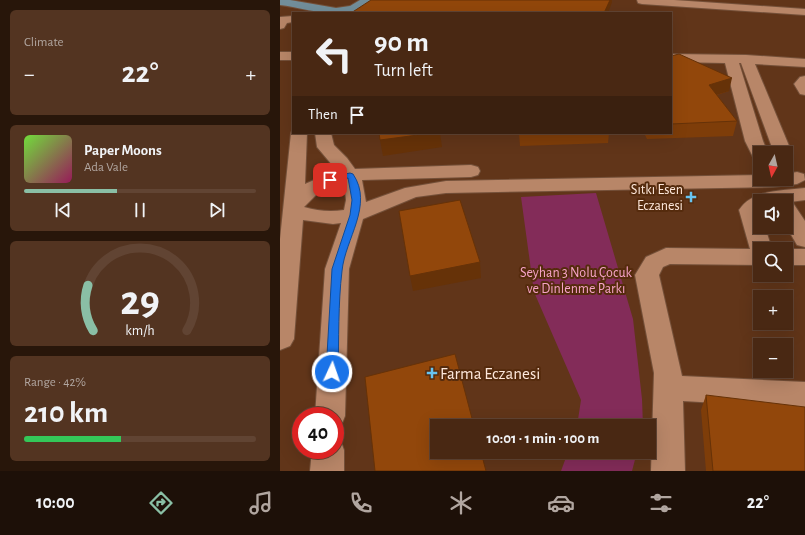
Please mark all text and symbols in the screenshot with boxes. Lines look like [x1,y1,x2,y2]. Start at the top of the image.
icon: left [308,28,360,80]
text: 90 m [374,29,429,57]
text: Climate [24,36,63,49]
text: 22° [121,58,159,88]
text: Turn left [374,62,433,80]
text: − [24,63,35,85]
text: + [245,63,256,85]
icon: arrive [346,104,368,126]
text: Then [308,107,338,122]
text: Paper Moons [84,143,162,158]
north arrow [753,146,793,186]
map controls [753,146,793,378]
text: Ada Vale [84,161,128,174]
pin [313,163,347,197]
icon: arrive [319,169,341,191]
place label: Sıtkı Esen Eczanesi [631,183,683,213]
marker: Sıtkı Esen Eczanesi [686,192,696,202]
button: sound [753,194,793,234]
icon: previous [52,199,74,221]
icon: pause [129,199,151,221]
icon: next [206,199,228,221]
button: search [753,242,793,282]
park label: Seyhan 3 Nolu Çocuk ve Dinlenme Parkı [520,266,633,296]
text: 29 [120,281,160,322]
button: + [753,290,793,330]
text: km/h [125,324,155,338]
button: − [753,338,793,378]
position arrow [311,351,353,393]
place label: Farma Eczanesi [440,365,540,382]
marker: Farma Eczanesi [427,368,437,378]
text: Range · 42% [24,376,86,389]
text: 210 km [24,398,108,428]
speed limit sign: 40 [292,407,344,459]
text: 10:01 · 1 min · 100 m [487,431,599,446]
icon: directions [147,489,175,517]
icon: music [247,489,275,517]
icon: phone [347,489,375,517]
icon: climate [447,489,475,517]
icon: car [547,489,575,517]
icon: filters [647,489,675,517]
text: 10:00 [36,494,75,512]
text: 22° [747,494,769,512]

